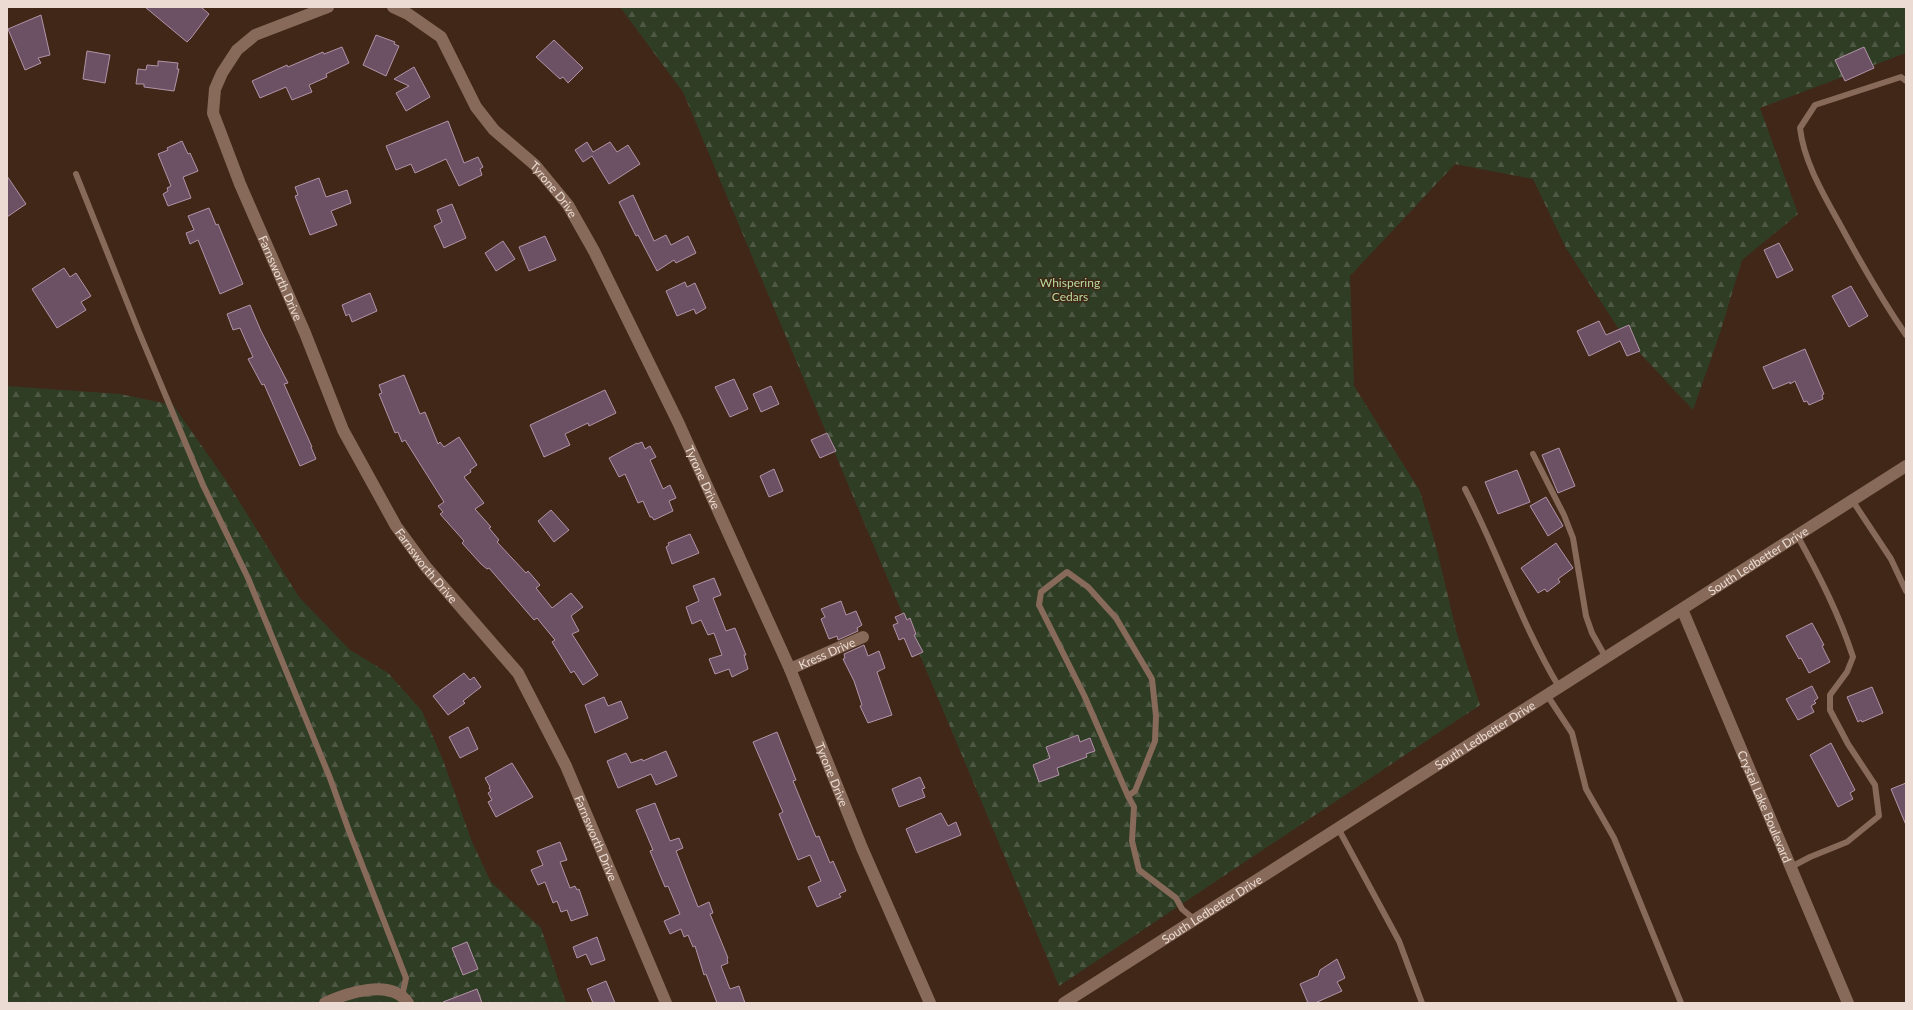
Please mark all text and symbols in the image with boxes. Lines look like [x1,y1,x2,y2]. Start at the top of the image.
street label: Tyrone Drive [528,157,581,220]
street label: Farnsworth Drive [256,233,306,323]
park label: Whispering Cedars [1040,275,1100,304]
street label: Tyrone Drive [682,443,724,511]
street label: South Ledbetter Drive [1705,523,1811,598]
street label: Farnsworth Drive [392,525,461,606]
street label: Kress Drive [796,634,857,672]
street label: South Ledbetter Drive [1432,697,1538,772]
street label: Tyrone Drive [813,740,852,809]
street label: Crystal Lake Boulevard [1735,748,1795,865]
street label: Farnsworth Drive [572,793,621,883]
street label: South Ledbetter Drive [1158,871,1265,946]

